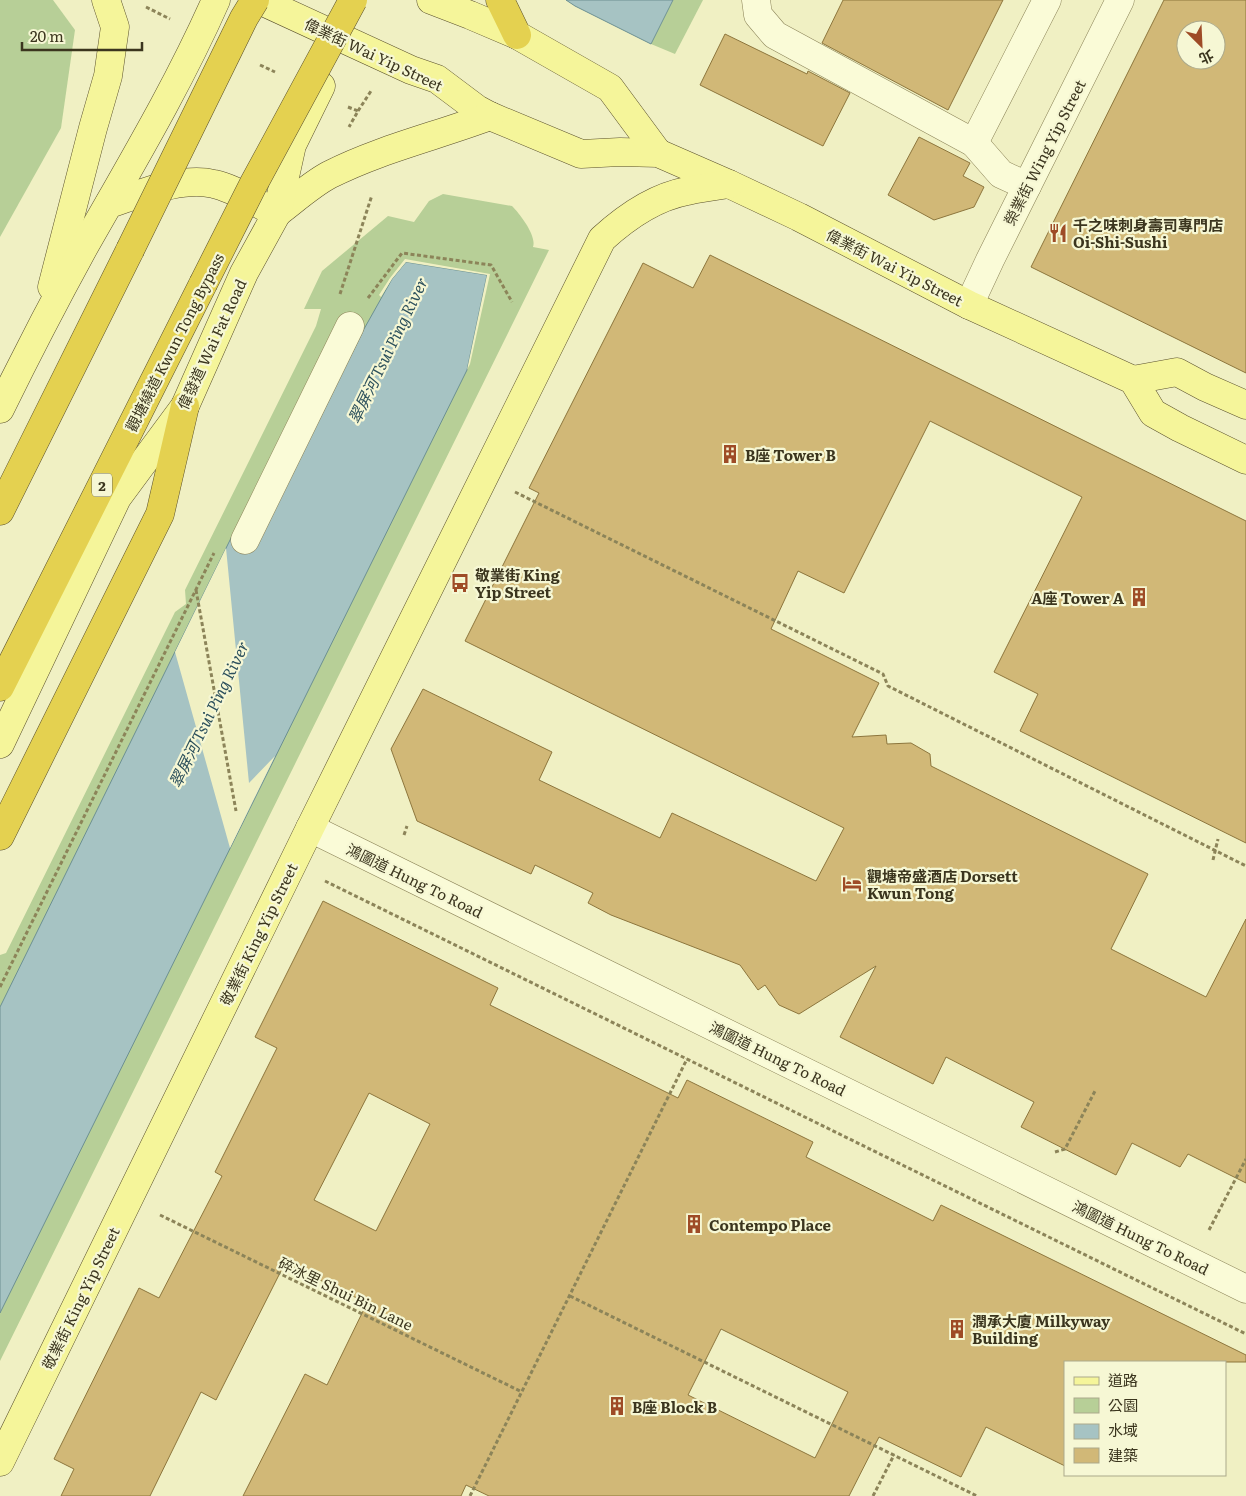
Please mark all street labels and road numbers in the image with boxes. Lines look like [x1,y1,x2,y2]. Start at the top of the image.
street label: 偉業街 Wai Yip Street [301,12,447,96]
street label: 榮業街 Wing Yip Street [997,75,1091,229]
street label: 偉業街 Wai Yip Street [823,223,967,311]
street label: 觀塘繞道 Kwun Tong Bypass [119,249,229,435]
street label: 偉發道 Wai Fat Road [171,275,251,413]
road number: 2 [92,474,112,496]
street label: 鴻圖道 Hung To Road [343,837,487,923]
street label: 敬業街 King Yip Street [213,859,303,1009]
street label: 鴻圖道 Hung To Road [706,1015,850,1101]
street label: 鴻圖道 Hung To Road [1069,1194,1213,1280]
street label: 敬業街 King Yip Street [35,1223,125,1373]
street label: 碎冰里 Shui Bin Lane [275,1250,417,1336]

